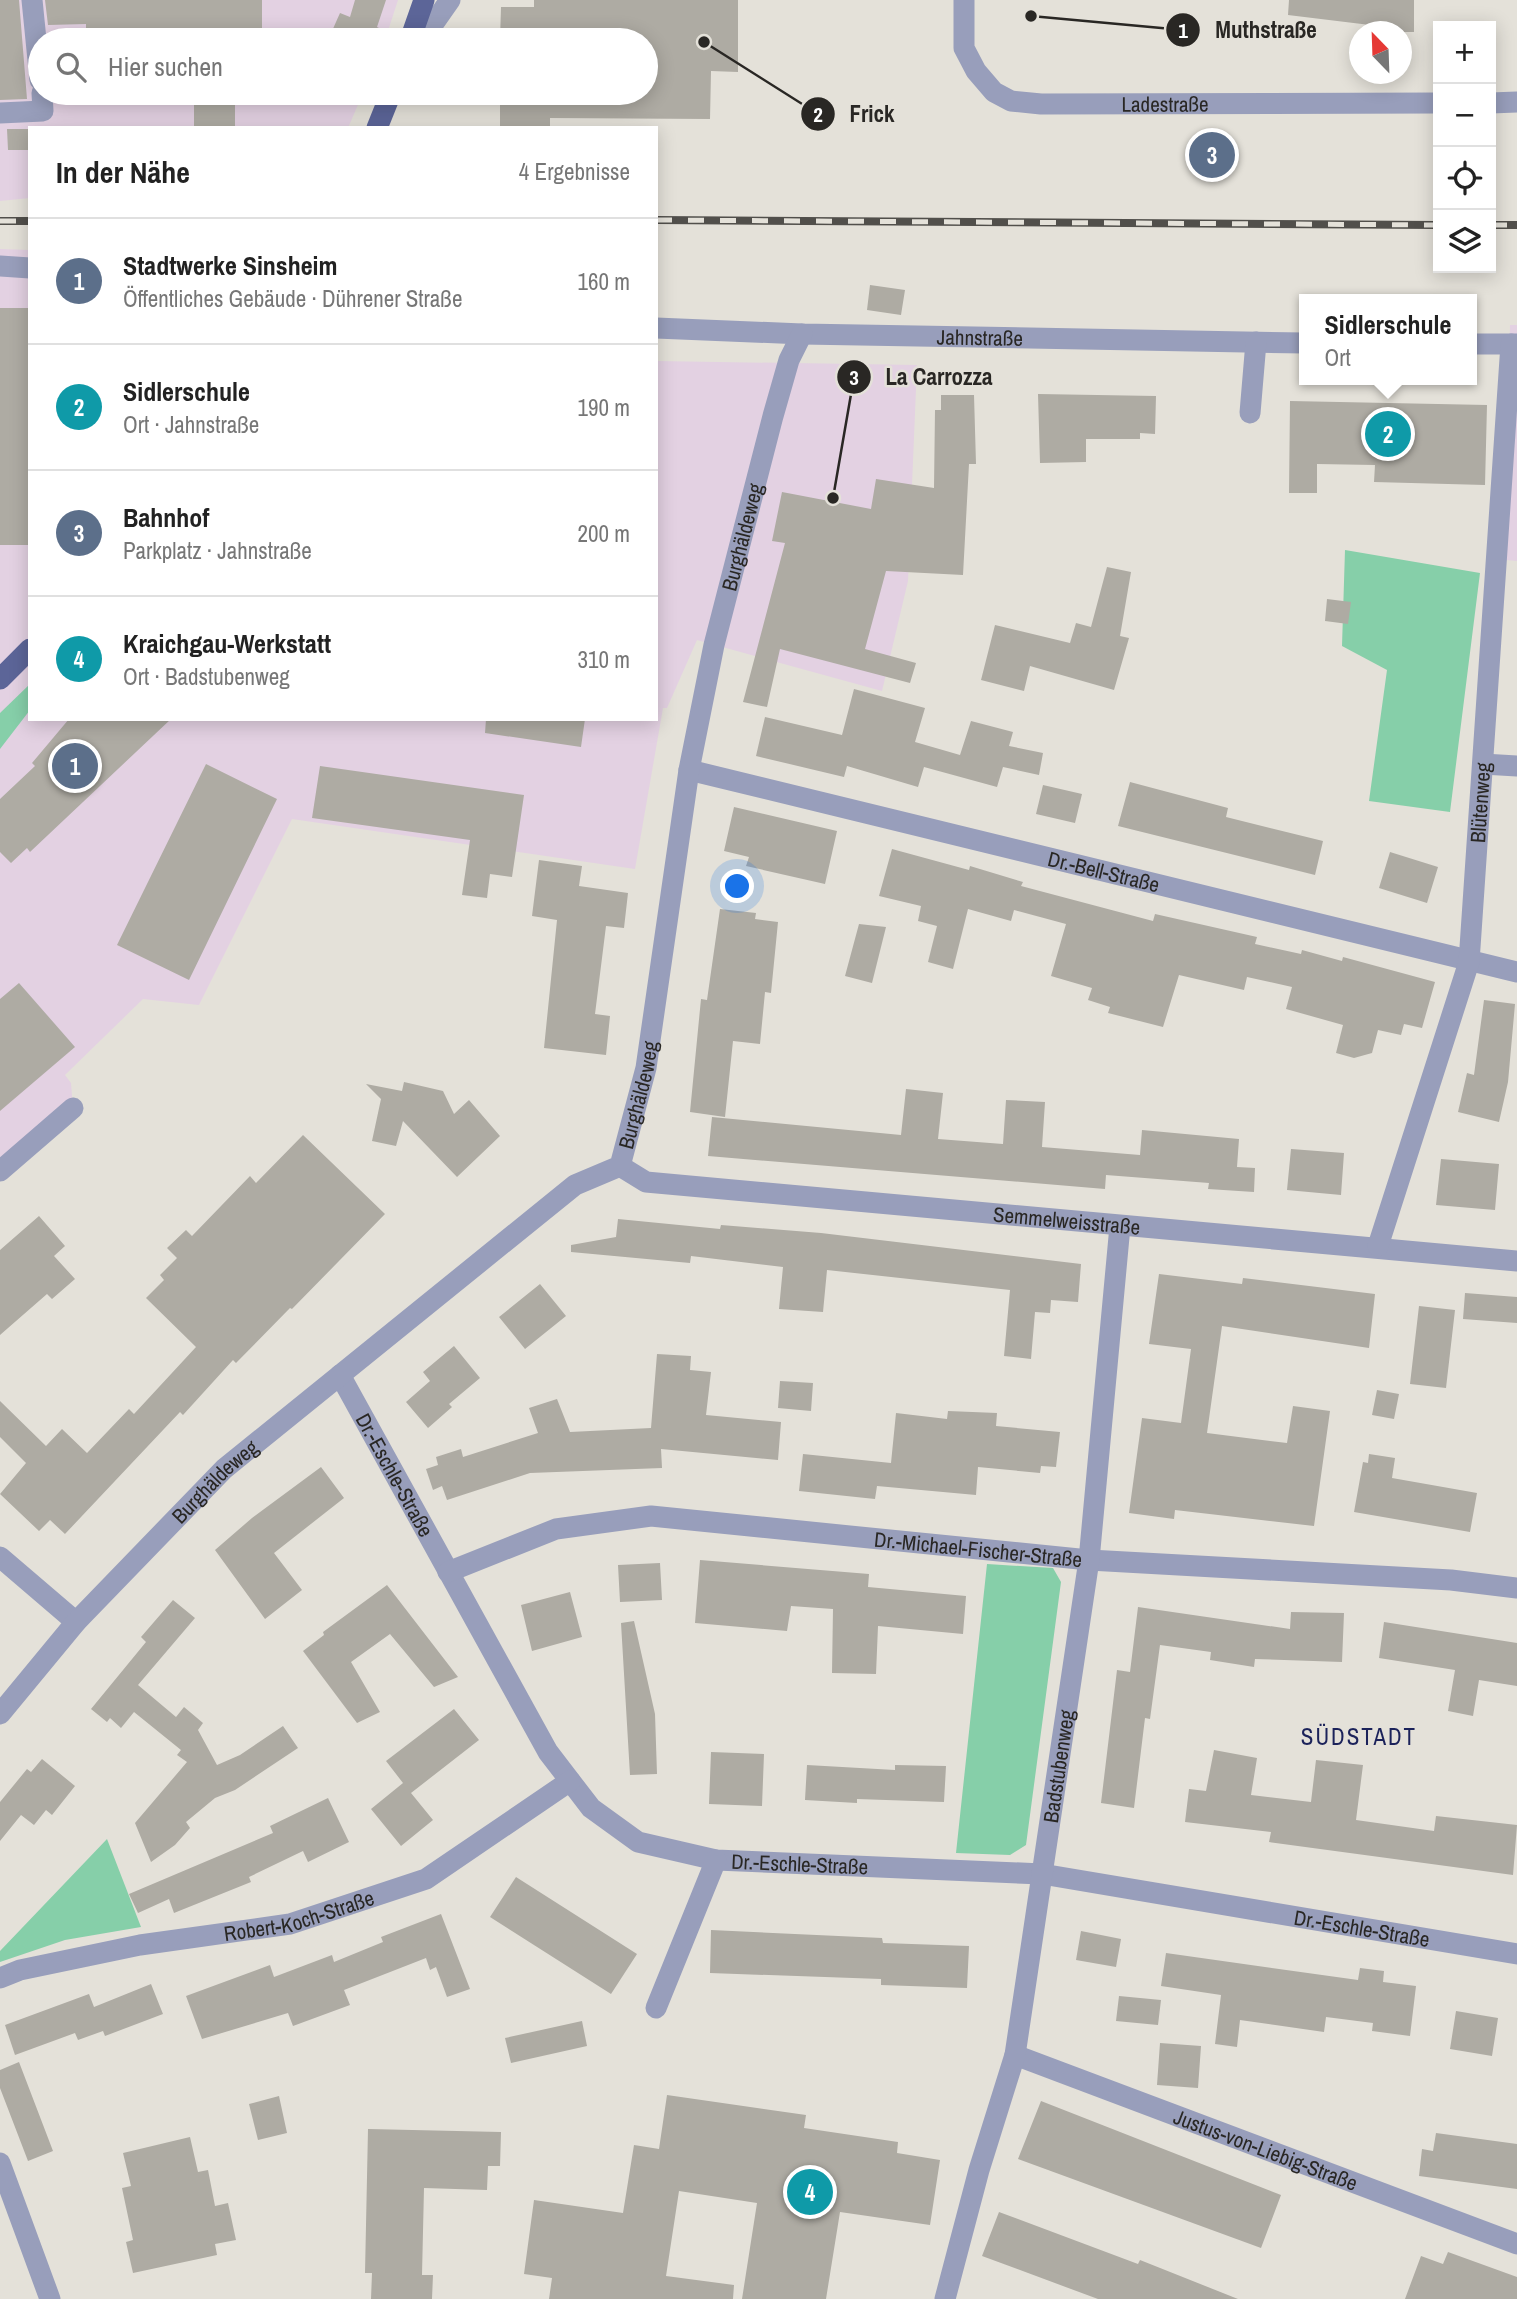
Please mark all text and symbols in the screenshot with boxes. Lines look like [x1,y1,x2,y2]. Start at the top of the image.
callout: Muthstraße [1166,8,1331,52]
text: Muthstraße [1215,14,1317,45]
text: 1 [1178,16,1188,45]
north arrow [1349,21,1412,84]
map controls [1433,21,1496,273]
button: + [1433,21,1496,84]
search box [28,28,658,105]
icon: search [52,48,90,86]
text: Hier suchen [108,49,223,84]
button: − [1433,84,1496,147]
street label: Ladestraße [1121,89,1209,118]
callout: Frick [801,92,909,136]
text: Frick [849,98,895,129]
text: 2 [813,100,823,129]
pin: 3 [1189,129,1235,181]
button: locate [1433,147,1496,210]
text: In der Nähe [56,152,190,192]
text: 4 Ergebnisse [519,156,630,187]
button: layers [1433,210,1496,273]
text: Stadtwerke Sinsheim [123,248,337,283]
text: 1 [74,266,84,297]
text: 160 m [578,266,630,297]
text: Öffentliches Gebäude · Dührener Straße [123,283,462,314]
popup [1299,294,1477,385]
text: Sidlerschule [1325,307,1451,342]
street label: Jahnstraße [936,322,1023,352]
text: Ort [1325,342,1351,373]
callout: La Carrozza [837,355,1007,399]
text: La Carrozza [886,361,993,392]
text: 3 [849,363,859,392]
text: Sidlerschule [123,374,250,409]
text: 2 [74,392,84,423]
text: 190 m [578,392,630,423]
pin: 2 [1365,408,1411,460]
text: Ort · Jahnstraße [123,409,259,440]
street label: Burghäldeweg [714,480,770,594]
text: Bahnhof [123,500,209,535]
text: 3 [74,518,84,549]
text: 200 m [578,518,630,549]
text: Parkplatz · Jahnstraße [123,535,312,566]
text: Kraichgau-Werkstatt [123,626,331,661]
text: 4 [74,644,84,675]
text: 310 m [578,644,630,675]
text: Ort · Badstubenweg [123,661,290,692]
pin: 1 [52,740,98,792]
street label: Blütenweg [1463,761,1497,844]
street label: Dr.-Bell-Straße [1045,844,1163,899]
your location [720,869,754,903]
street label: Burghäldeweg [611,1039,664,1152]
street label: Semmelweisstraße [992,1199,1141,1241]
street label: Dr.-Eschle-Straße [349,1408,441,1542]
street label: Burghäldeweg [165,1432,264,1530]
street label: Dr.-Michael-Fischer-Straße [873,1524,1084,1574]
street label: Badstubenweg [1035,1707,1081,1825]
district label: SÜDSTADT [1301,1721,1417,1752]
street label: Dr.-Eschle-Straße [731,1846,869,1881]
street label: Robert-Koch-Straße [222,1883,378,1948]
street label: Dr.-Eschle-Straße [1292,1902,1432,1954]
street label: Justus-von-Liebig-Straße [1170,2102,1362,2197]
pin: 4 [787,2166,833,2218]

